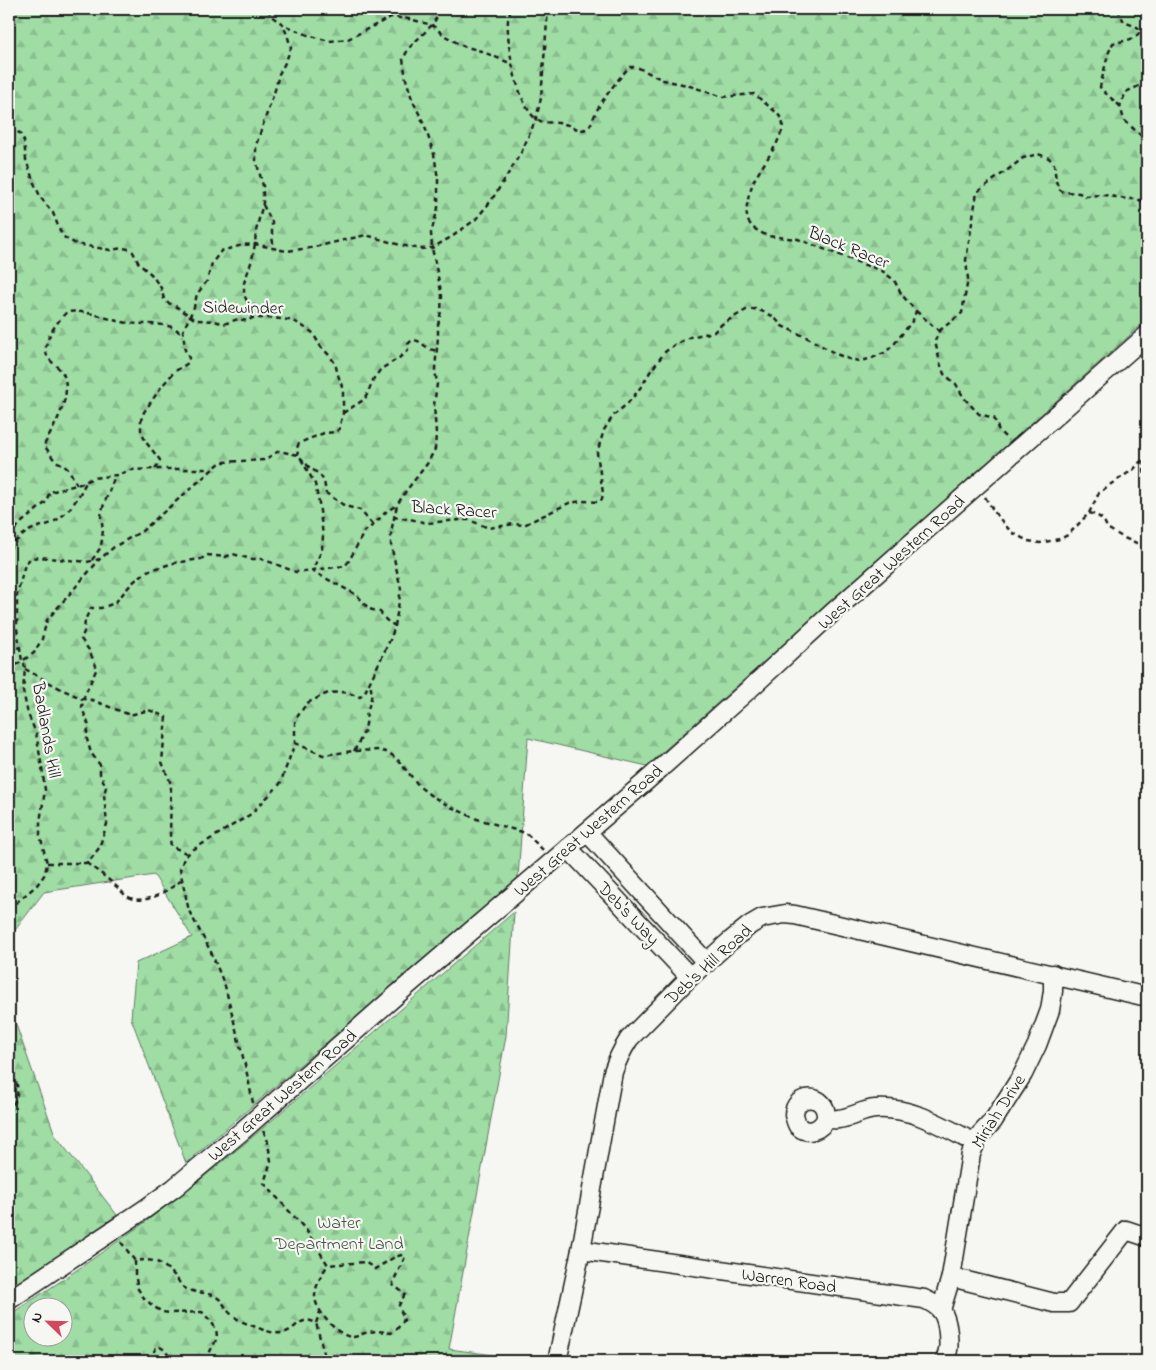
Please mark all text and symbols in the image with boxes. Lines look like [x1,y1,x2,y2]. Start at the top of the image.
street label: Black Racer [803,220,893,277]
street label: Sidewinder [202,295,284,323]
street label: West Great Western Road [813,490,972,637]
street label: Black Racer [409,495,498,527]
street label: Badlands Hill [24,679,66,780]
street label: West Great Western Road [509,759,670,904]
street label: Deb's Way [590,876,665,952]
street label: Deb's Hill Road [659,919,759,1013]
street label: West Great Western Road [203,1024,364,1169]
street label: Miriah Drive [966,1069,1034,1154]
park label: Water Department Land [273,1211,404,1258]
street label: Warren Road [740,1262,838,1301]
north arrow [22,1298,72,1348]
text: N [26,1309,49,1326]

